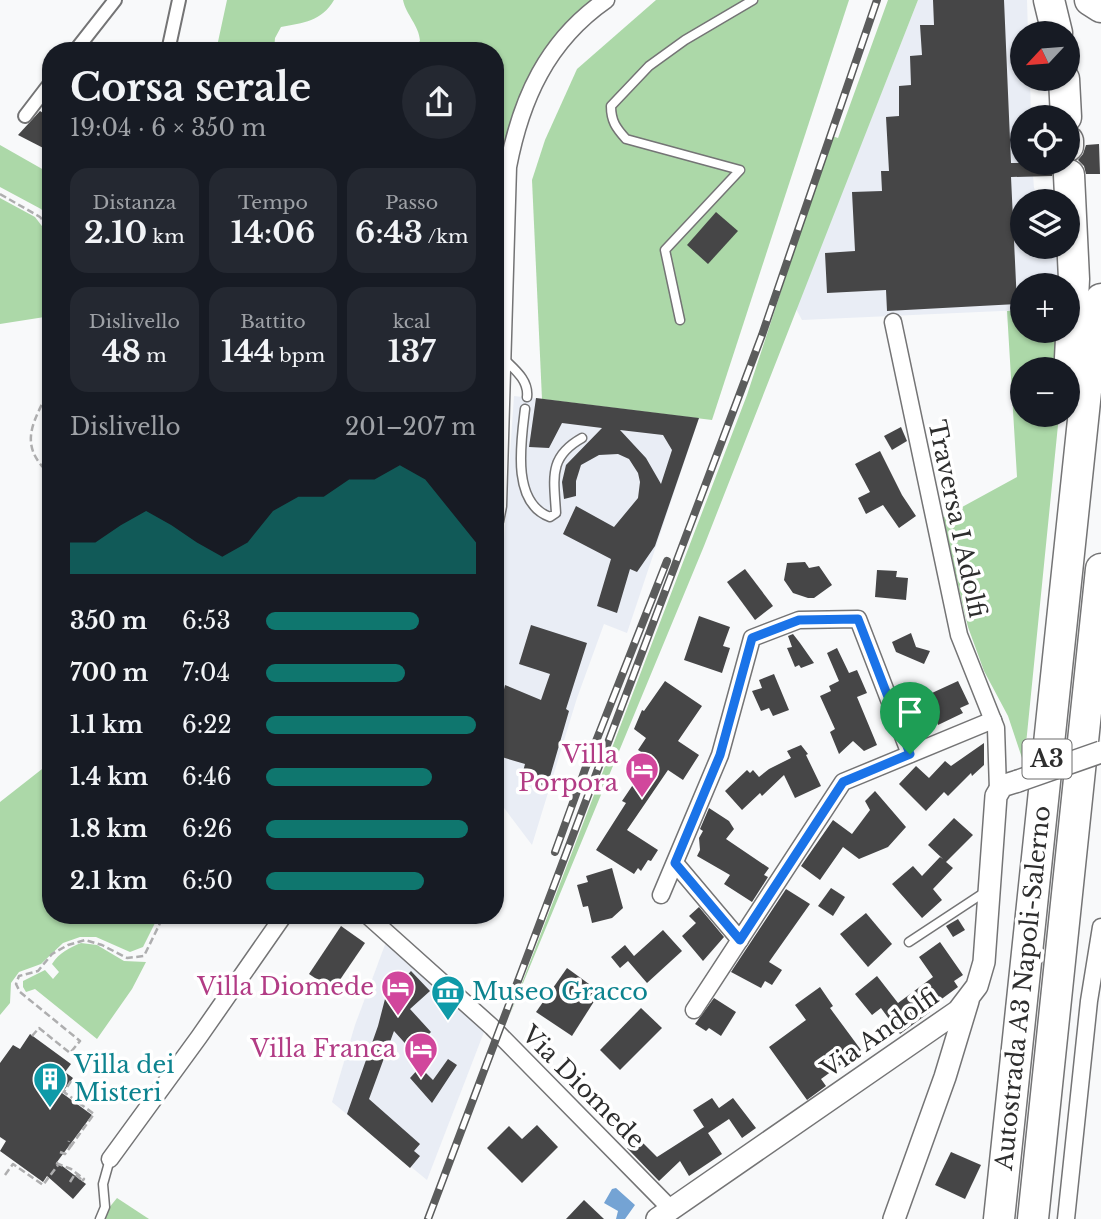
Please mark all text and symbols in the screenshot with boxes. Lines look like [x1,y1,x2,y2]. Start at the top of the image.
north arrow [1010,21,1080,91]
map controls [1010,21,1080,427]
text: Corsa serale [70,64,311,111]
button: share [402,65,476,139]
button: locate [1010,105,1080,175]
text: 19:04 · 6 × 350 m [70,114,266,142]
button: layers [1010,189,1080,259]
text: Distanza [92,191,176,214]
text: Tempo [238,191,308,214]
text: Passo [385,191,438,214]
text: 2.10 [84,214,147,251]
text: 14:06 [231,214,315,251]
text: 6:43 [355,214,423,251]
text: km [147,225,185,248]
text: /km [423,225,468,248]
button: + [1010,273,1080,343]
text: Dislivello [89,310,180,333]
text: Battito [240,310,306,333]
text: kcal [393,310,431,333]
text: 48 [102,333,141,370]
text: 144 [221,333,274,370]
text: 137 [388,333,436,370]
text: m [141,344,167,367]
text: bpm [274,344,325,367]
button: − [1010,357,1080,427]
text: Dislivello [70,413,181,441]
text: 201–207 m [345,413,476,441]
street label: Traversa I Adolfi [922,417,993,620]
text: 350 m [70,607,147,635]
text: 6:53 [182,607,231,635]
text: 700 m [70,659,148,687]
text: 7:04 [182,659,230,687]
pin [880,682,940,754]
icon: arrive [891,693,929,731]
text: 1.1 km [70,711,143,739]
text: 6:22 [182,711,232,739]
place label: Villa Porpora [518,740,619,797]
road number: A3 [1023,740,1072,778]
hotel icon: Villa Porpora [623,750,661,799]
text: 1.4 km [70,763,148,791]
text: 6:46 [182,763,232,791]
street label: Autostrada A3 Napoli-Salerno [989,804,1056,1173]
text: 1.8 km [70,815,147,843]
text: 6:26 [182,815,232,843]
text: 2.1 km [70,867,148,895]
text: 6:50 [182,867,233,895]
hotel icon: Villa Diomede [379,968,417,1017]
place label: Villa Diomede [196,972,374,1001]
museum icon: Museo Gracco [429,973,467,1022]
place label: Museo Gracco [472,977,648,1006]
street label: Via Andolfi [815,982,944,1084]
street label: Via Diomede [515,1019,651,1154]
hotel icon: Villa Franca [402,1030,440,1079]
place label: Villa Franca [249,1034,397,1063]
place label: Villa dei Misteri [73,1050,174,1107]
building icon: Villa dei Misteri [31,1060,69,1109]

